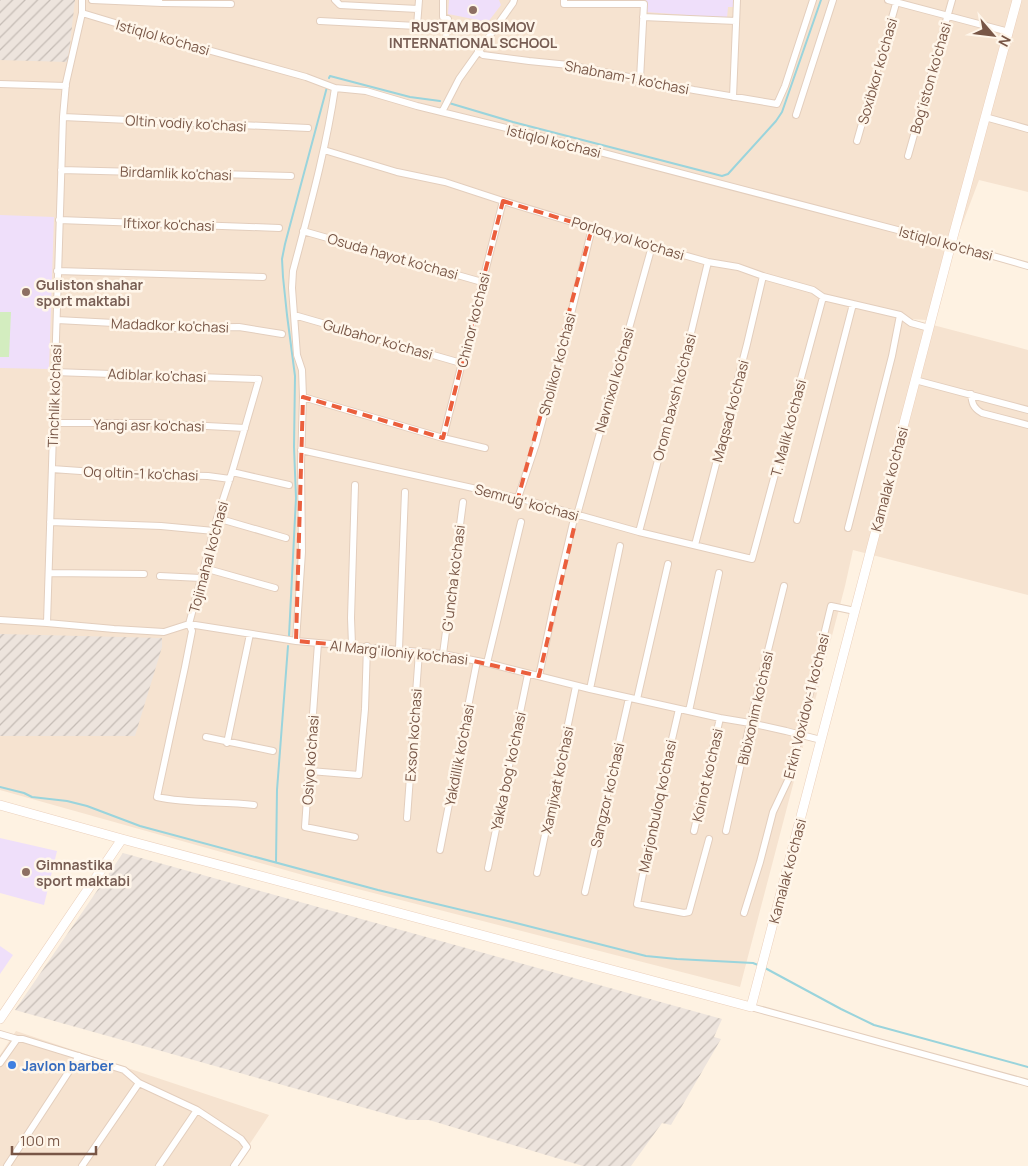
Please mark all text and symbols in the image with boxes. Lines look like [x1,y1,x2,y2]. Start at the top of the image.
marker: RUSTAM BOSIMOV INTERNATIONAL SCHOOL [467,4,479,16]
north arrow [968,10,1018,60]
street label: Istiqlol ko'chasi [114,15,212,59]
street label: Soxibkor ko'chasi [853,16,901,126]
place label: RUSTAM BOSIMOV INTERNATIONAL SCHOOL [389,17,558,52]
street label: Bog'iston ko'chasi [905,20,955,136]
text: N [994,32,1016,50]
street label: Shabnam-1 ko'chasi [563,56,691,98]
street label: Oltin vodiy ko'chasi [125,110,247,136]
street label: Istiqlol ko'chasi [505,120,603,162]
street label: Birdamlik ko'chasi [120,162,232,184]
street label: Porloq yol ko'chasi [569,212,687,264]
street label: Iftixor ko'chasi [123,213,215,235]
street label: Istiqlol ko'chasi [897,221,995,265]
street label: Osuda hayot ko'chasi [325,228,461,284]
street label: Chinor ko'chasi [452,271,494,369]
place label: Guliston shahar sport maktabi [36,275,144,310]
marker: Guliston shahar sport maktabi [20,286,32,298]
street label: Sholikor ko'chasi [534,310,580,418]
street label: Madadkor ko'chasi [111,313,229,337]
street label: Gulbahor ko'chasi [321,314,435,364]
street label: Navnixol ko'chasi [590,325,638,435]
street label: Orom baxsh ko'chasi [648,331,700,463]
street label: Tinchlik ko'chasi [43,344,65,448]
street label: Maqsad ko'chasi [707,358,753,464]
street label: Adiblar ko'chasi [107,364,207,386]
street label: T. Malik ko'chasi [766,377,810,479]
street label: Yangi asr ko'chasi [93,415,205,435]
street label: Kamalak ko'chasi [866,425,912,533]
street label: Oq oltin-1 ko'chasi [83,461,199,485]
street label: Semrug' ko'chasi [473,479,581,525]
street label: Tojimahal ko'chasi [184,499,232,615]
street label: G'uncha ko'chasi [437,524,469,632]
street label: Erkin Voxidov-1 ko'chasi [779,631,833,781]
street label: Al Marg'iloniy ko'chasi [329,635,469,669]
street label: Bibixonim ko'chasi [733,649,777,767]
street label: Exson ko'chasi [400,688,426,782]
street label: Yakdillik ko'chasi [440,702,478,808]
street label: Yakka bog' ko'chasi [486,710,530,832]
street label: Osiyo ko'chasi [297,714,323,806]
street label: Xamjixat ko'chasi [536,725,578,835]
street label: Koinot ko'chasi [687,726,727,824]
street label: Marjonbuloq ko'chasi [634,738,680,874]
street label: Sangzor ko'chasi [586,741,628,849]
street label: Kamalak ko'chasi [764,817,810,925]
place label: Gimnastika sport maktabi [36,855,130,890]
marker: Gimnastika sport maktabi [20,866,32,878]
place label: Javlon barber [22,1056,114,1075]
marker: Javlon barber [6,1059,18,1071]
scale bar [12,1124,96,1156]
text: 100 m [20,1130,60,1151]

